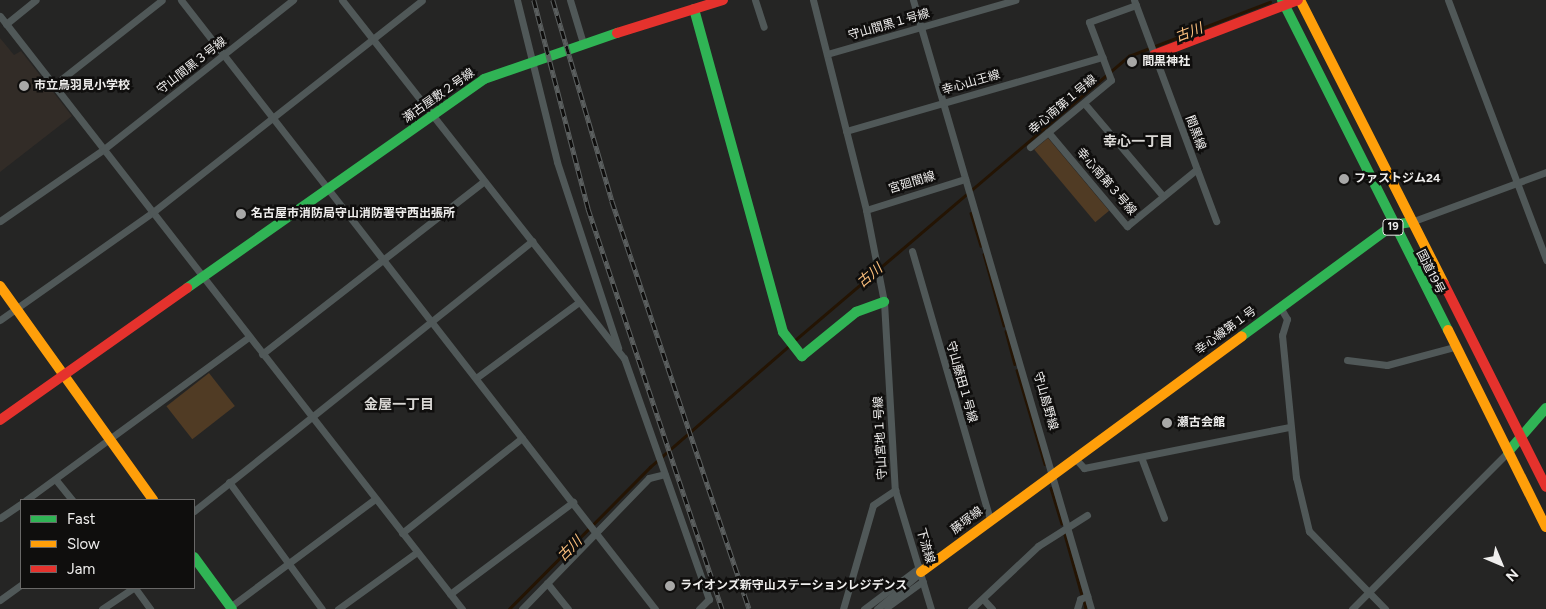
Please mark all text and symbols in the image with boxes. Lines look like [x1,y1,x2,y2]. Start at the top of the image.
street label: 守山間黒１号線 [847,7,931,43]
water label: 古川 [1173,20,1205,46]
street label: 守山間黒３号線 [154,34,230,98]
place label: 間黒神社 [1142,55,1190,69]
marker: 間黒神社 [1126,56,1138,68]
street label: 瀬古屋敷２号線 [400,66,478,126]
street label: 幸心山王線 [940,68,1002,98]
street label: 幸心南第１号線 [1026,72,1100,138]
place label: 市立鳥羽見小学校 [34,79,130,93]
marker: 市立鳥羽見小学校 [18,80,30,92]
street label: 間黒線 [1182,114,1208,152]
district label: 幸心一丁目 [1103,134,1173,150]
street label: 幸心南第３号線 [1073,146,1139,218]
street label: 宮廻間線 [887,169,937,197]
place label: ファストジム24 [1354,172,1441,186]
marker: ファストジム24 [1338,173,1350,185]
place label: 名古屋市消防局守山消防署守西出張所 [251,207,455,221]
marker: 名古屋市消防局守山消防署守西出張所 [235,208,247,220]
road number: 19 [1382,218,1404,236]
street label: 国道19号 [1413,247,1447,297]
water label: 古川 [854,261,886,291]
street label: 幸心線第１号 [1193,304,1259,358]
street label: 守山藤田１号線 [943,340,979,424]
street label: 守山島野線 [1030,370,1060,432]
street label: 守山宮地１号線 [872,396,890,480]
district label: 金屋一丁目 [364,397,434,413]
place label: 瀬古会館 [1177,416,1225,430]
marker: 瀬古会館 [1161,417,1173,429]
legend [20,499,195,589]
street label: 藤塚線 [948,504,986,538]
text: Fast [67,510,95,528]
street label: 下流線 [913,527,937,565]
water label: 古川 [554,533,586,565]
text: Slow [67,535,100,553]
north arrow [1476,539,1526,589]
text: Jam [67,560,95,578]
text: N [1502,565,1522,585]
place label: ライオンズ新守山ステーションレジデンス [680,579,908,593]
marker: ライオンズ新守山ステーションレジデンス [664,580,676,592]

